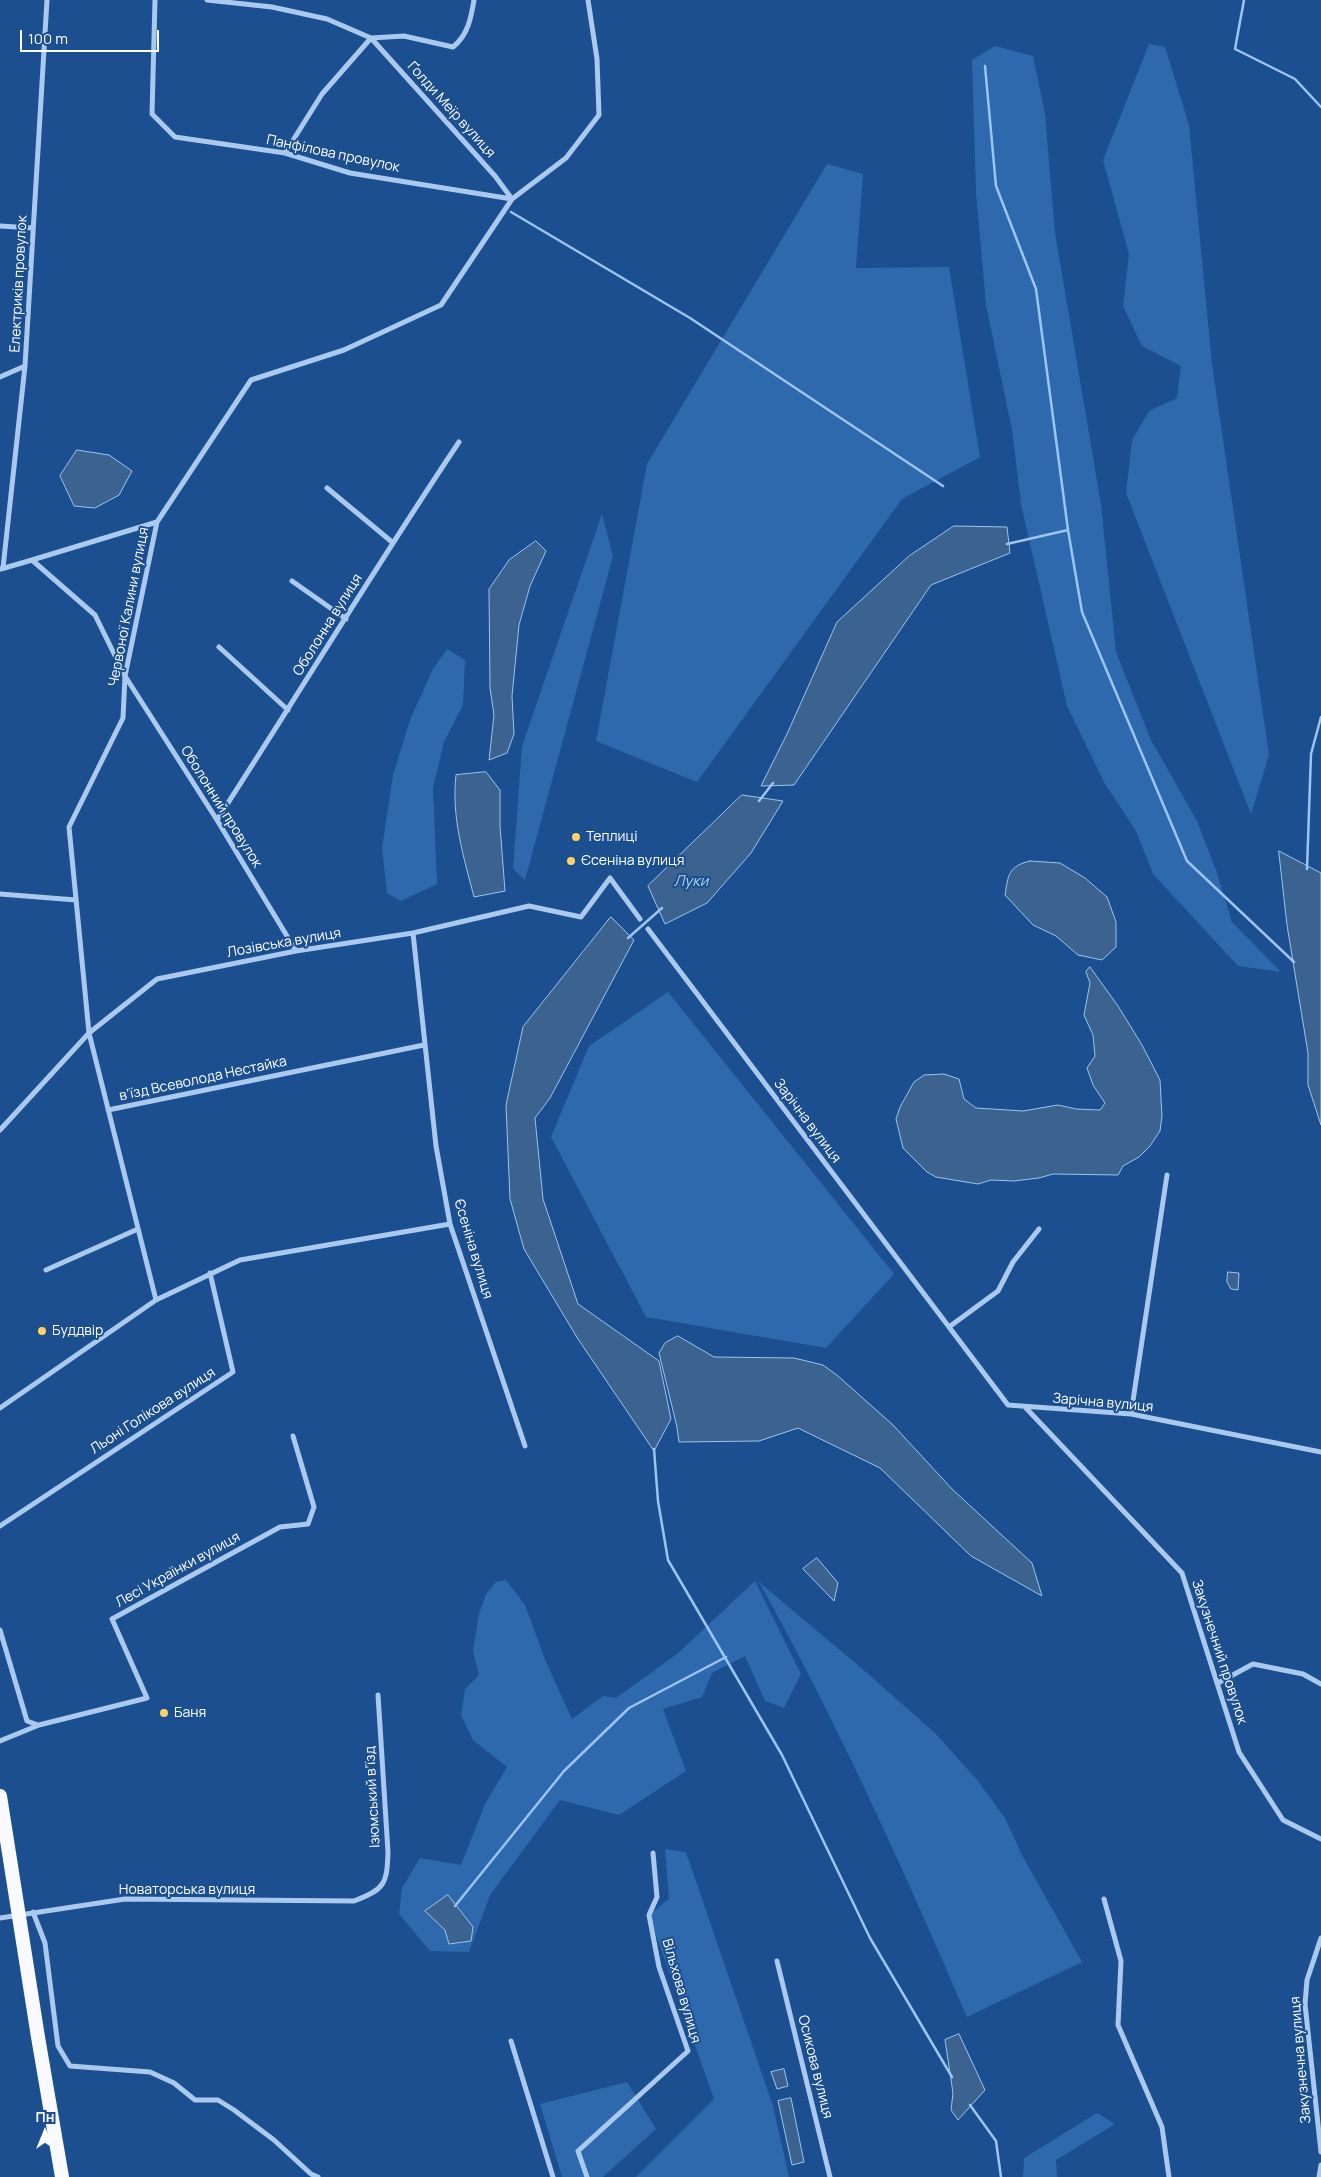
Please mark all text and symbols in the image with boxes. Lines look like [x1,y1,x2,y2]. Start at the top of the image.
scale bar [22,20,161,52]
text: 100 m [28,28,68,49]
street label: Ґолди Меїр вулиця [404,59,498,161]
street label: Панфілова провулок [265,132,401,176]
street label: Електриків провулок [7,215,31,353]
street label: Червоної Калини вулиця [105,526,153,688]
street label: Оболонна вулиця [290,571,366,679]
street label: Оболонний провулок [177,743,265,871]
place label: Теплиці [586,829,637,845]
marker: Теплиці [570,831,582,843]
place label: Єсеніна вулиця [581,853,684,869]
marker: Єсеніна вулиця [565,855,577,867]
water label: Луки [674,873,708,891]
street label: Лозівська вулиця [226,925,342,961]
street label: в’їзд Всеволода Нестайка [118,1053,288,1105]
street label: Зарічна вулиця [770,1076,844,1166]
street label: Єсеніна вулиця [450,1197,496,1301]
place label: Буддвір [52,1323,103,1339]
marker: Буддвір [36,1325,48,1337]
street label: Льоні Голікова вулиця [87,1364,219,1458]
street label: Зарічна вулиця [1052,1390,1154,1416]
street label: Лесі Українки вулиця [113,1529,243,1611]
street label: Закузнечний провулок [1188,1578,1250,1726]
place label: Баня [174,1705,206,1721]
marker: Баня [158,1707,170,1719]
street label: Ізюмський в’їзд [362,1746,384,1848]
street label: Новаторська вулиця [119,1882,255,1898]
street label: Вільхова вулиця [658,1937,704,2045]
street label: Закузнечна вулиця [1287,1996,1315,2124]
street label: Осикова вулиця [794,2014,836,2120]
north arrow [20,2107,70,2157]
text: Пн [36,2107,54,2126]

